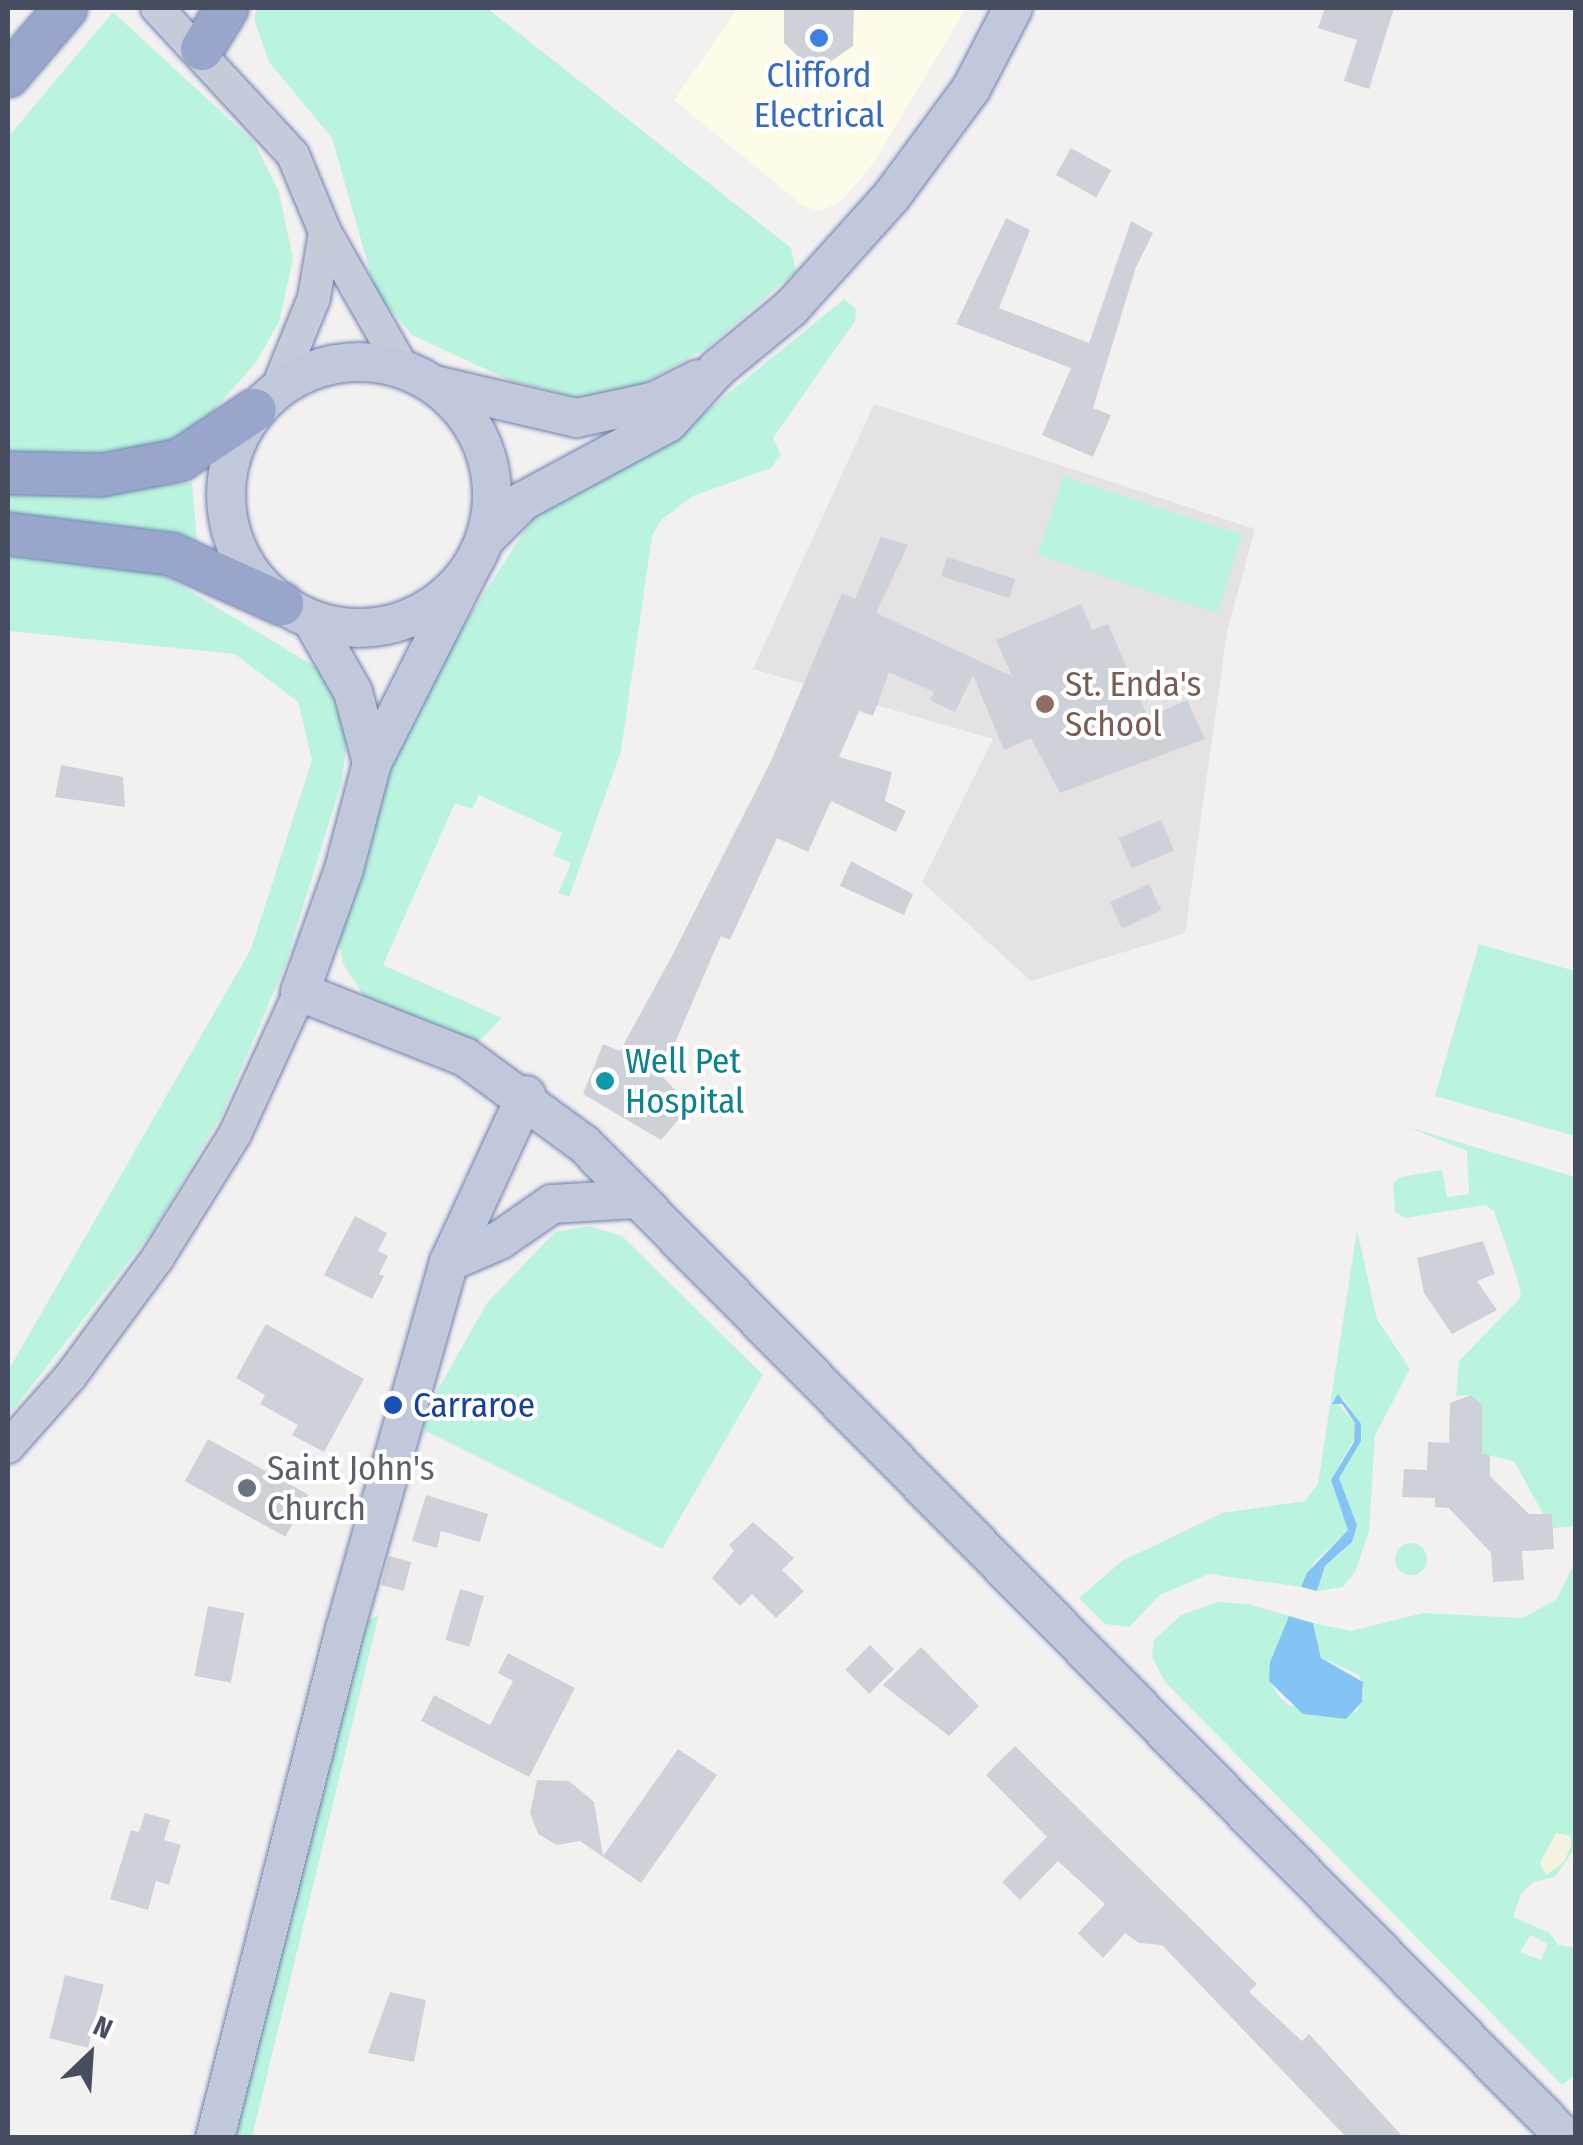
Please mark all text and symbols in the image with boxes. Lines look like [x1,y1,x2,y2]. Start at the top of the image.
marker: Clifford Electrical [808,27,830,49]
place label: Clifford Electrical [754,54,884,136]
place label: St. Enda's School [1065,663,1201,745]
marker: St. Enda's School [1034,693,1056,715]
place label: Well Pet Hospital [625,1040,744,1122]
marker: Well Pet Hospital [594,1070,616,1092]
place label: Carraroe [413,1384,535,1426]
marker: Carraroe [382,1394,404,1416]
place label: Saint John's Church [267,1447,435,1529]
marker: Saint John's Church [236,1477,258,1499]
north arrow [40,2005,140,2105]
text: N [88,2009,117,2046]

